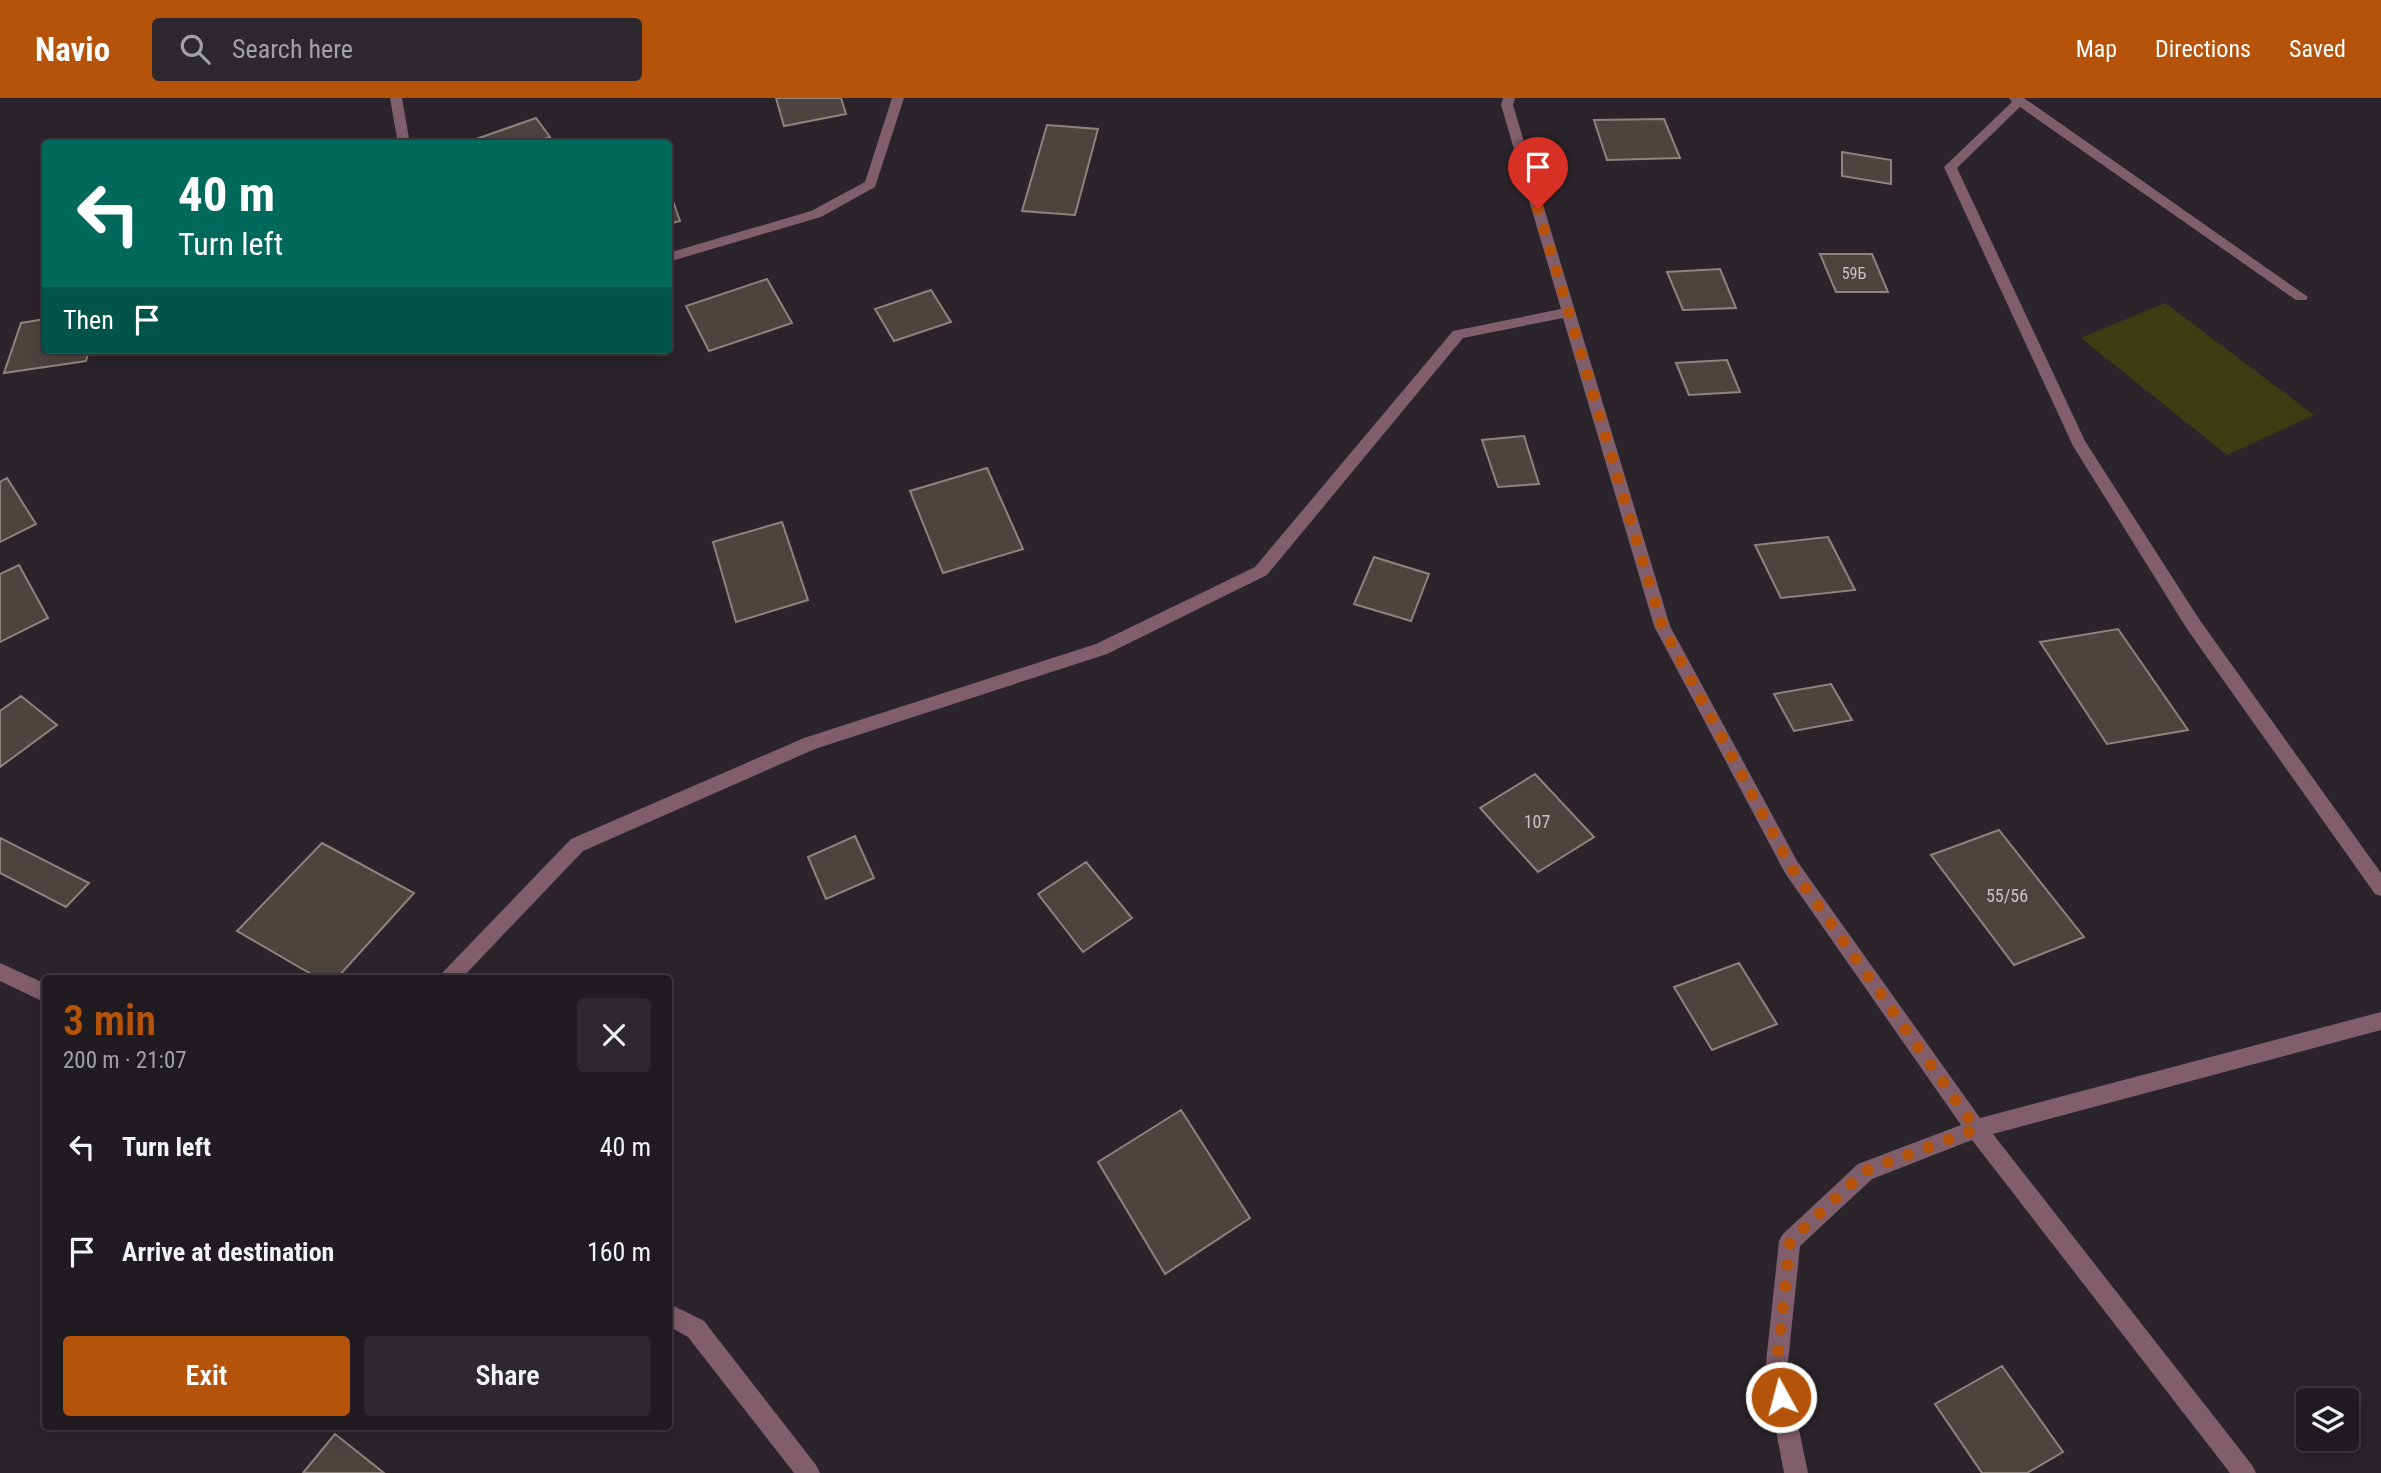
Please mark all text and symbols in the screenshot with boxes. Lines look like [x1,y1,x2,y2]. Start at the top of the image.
search box [152,18,642,81]
text: Navio [35,30,110,69]
icon: search [176,30,214,68]
text: Search here [232,34,353,64]
text: Map [2076,35,2117,63]
text: Directions [2155,35,2251,63]
text: Saved [2289,35,2346,63]
pin [1508,137,1568,209]
icon: arrive [1519,148,1557,186]
text: 40 m [178,166,275,223]
icon: left [63,168,154,259]
text: Turn left [178,225,283,263]
house number: 59Б [1842,264,1867,283]
icon: arrive [128,301,166,339]
text: Then [63,305,114,335]
house number: 107 [1524,811,1550,832]
house number: 55/56 [1986,885,2028,906]
text: 3 min [63,996,156,1045]
button: close [577,998,651,1072]
text: 200 m · 21:07 [63,1047,187,1074]
icon: left [63,1128,101,1166]
text: Turn left [122,1132,211,1162]
text: 40 m [600,1132,651,1162]
icon: arrive [63,1233,101,1271]
text: Arrive at destination [122,1237,334,1267]
text: 160 m [587,1237,651,1267]
button: Exit [63,1336,350,1416]
button: Share [364,1336,651,1416]
position arrow [1744,1360,1818,1434]
map controls [2296,1388,2359,1451]
button: layers [2296,1388,2359,1451]

